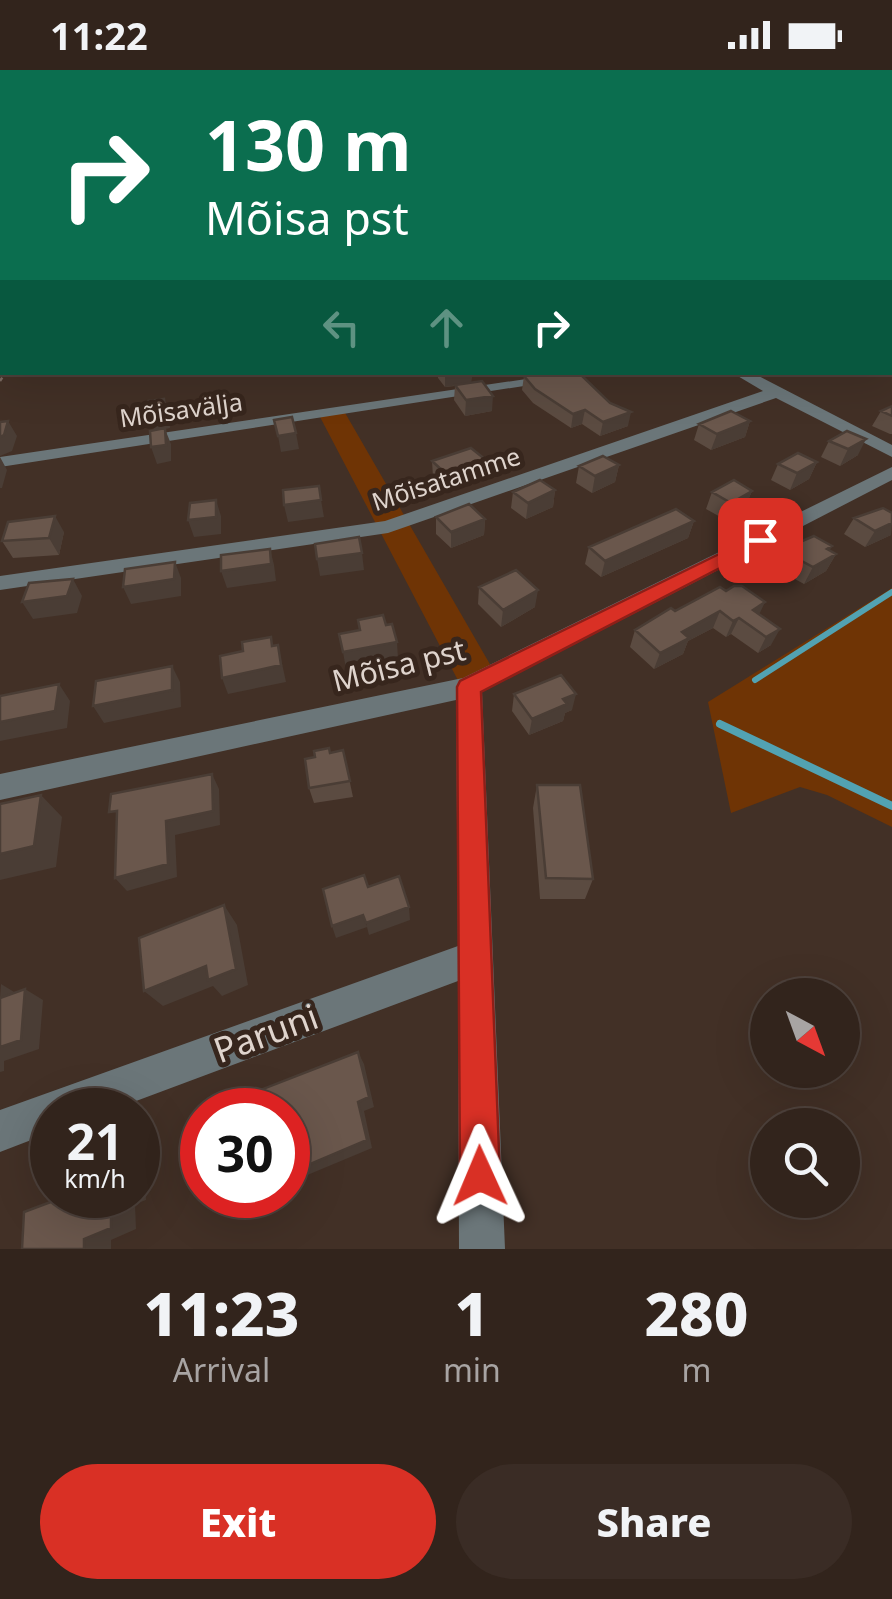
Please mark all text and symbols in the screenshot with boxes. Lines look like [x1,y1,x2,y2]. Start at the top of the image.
text: 11:22 [50,9,148,61]
text: 130 m [205,96,412,192]
icon: right [40,110,170,240]
text: Mõisa pst [205,187,409,248]
icon: left [314,300,369,355]
icon: ahead [419,300,474,355]
icon: right [524,300,579,355]
street label: Mõisavälja [117,384,245,434]
street label: Mõisatamme [367,438,524,518]
pin [718,498,803,583]
icon: arrive [733,513,788,568]
street label: Mõisa pst [328,628,470,701]
north arrow [750,978,860,1088]
map controls [750,978,860,1218]
street label: Paruni [207,992,324,1073]
speed limit sign: 30 [180,1088,310,1218]
text: 21 [66,1107,124,1175]
button: search [750,1108,860,1218]
position arrow [428,1124,532,1228]
text: km/h [64,1161,126,1195]
text: 11:23 [144,1272,299,1354]
text: 1 [455,1272,489,1354]
text: 280 [644,1272,748,1354]
text: Arrival [173,1348,270,1391]
text: min [443,1348,501,1391]
text: m [681,1348,711,1391]
button: Exit [40,1464,436,1579]
button: Share [456,1464,852,1579]

